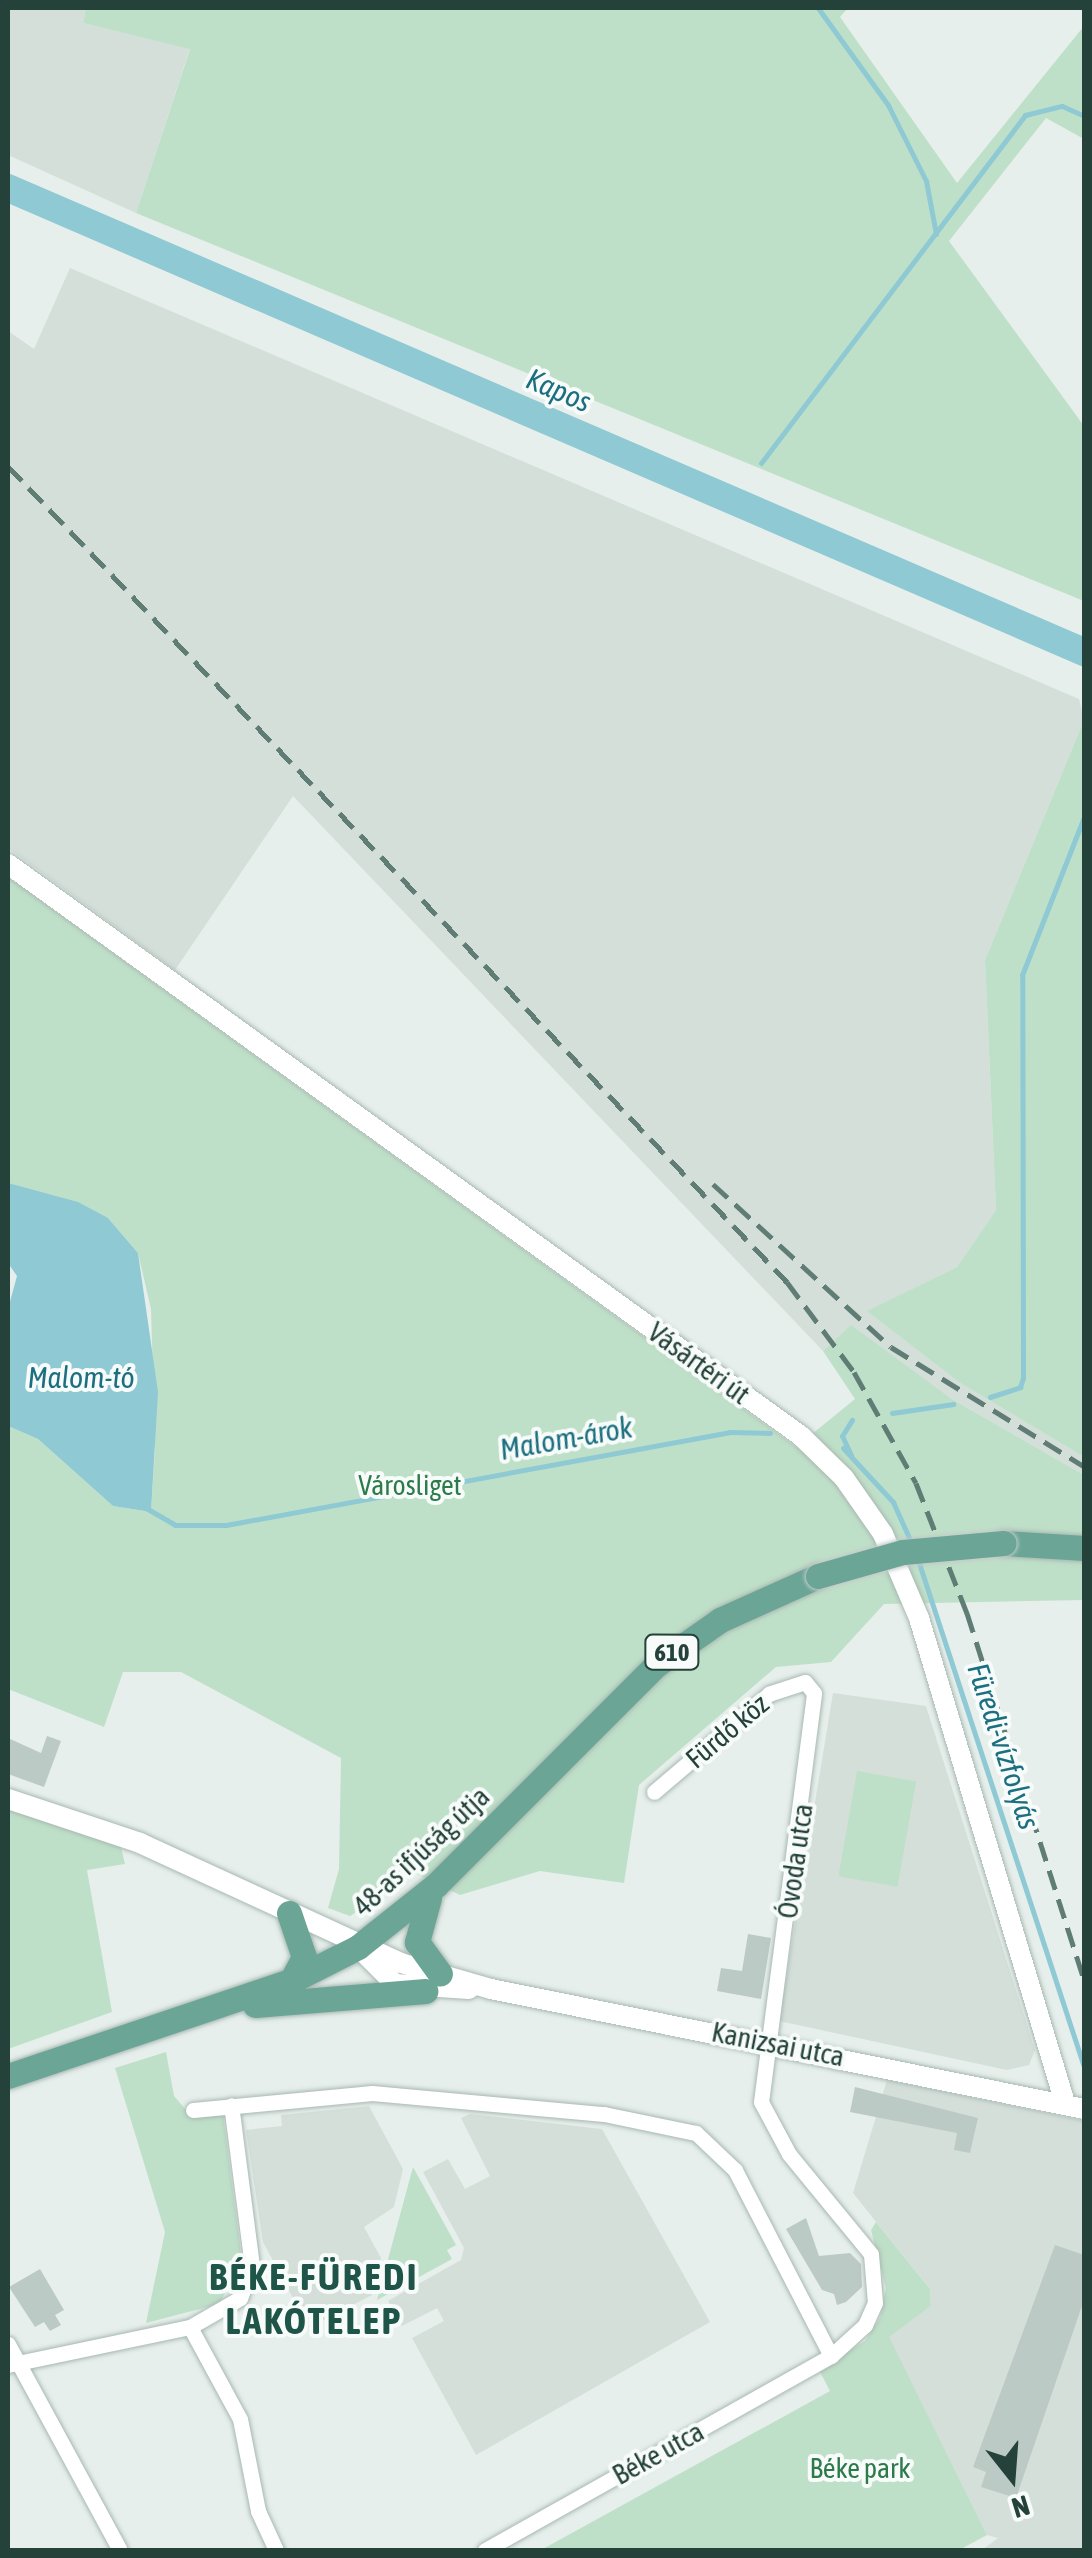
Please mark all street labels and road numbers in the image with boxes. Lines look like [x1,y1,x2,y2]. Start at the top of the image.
street label: Vásártéri út [642,1315,756,1411]
road number: 610 [642,1632,702,1672]
street label: Fürdő köz [679,1687,775,1775]
street label: 48-as ifjúság útja [346,1779,496,1923]
street label: Óvoda utca [770,1801,820,1921]
street label: Kanizsai utca [709,2015,847,2073]
street label: Béke utca [607,2414,709,2492]

